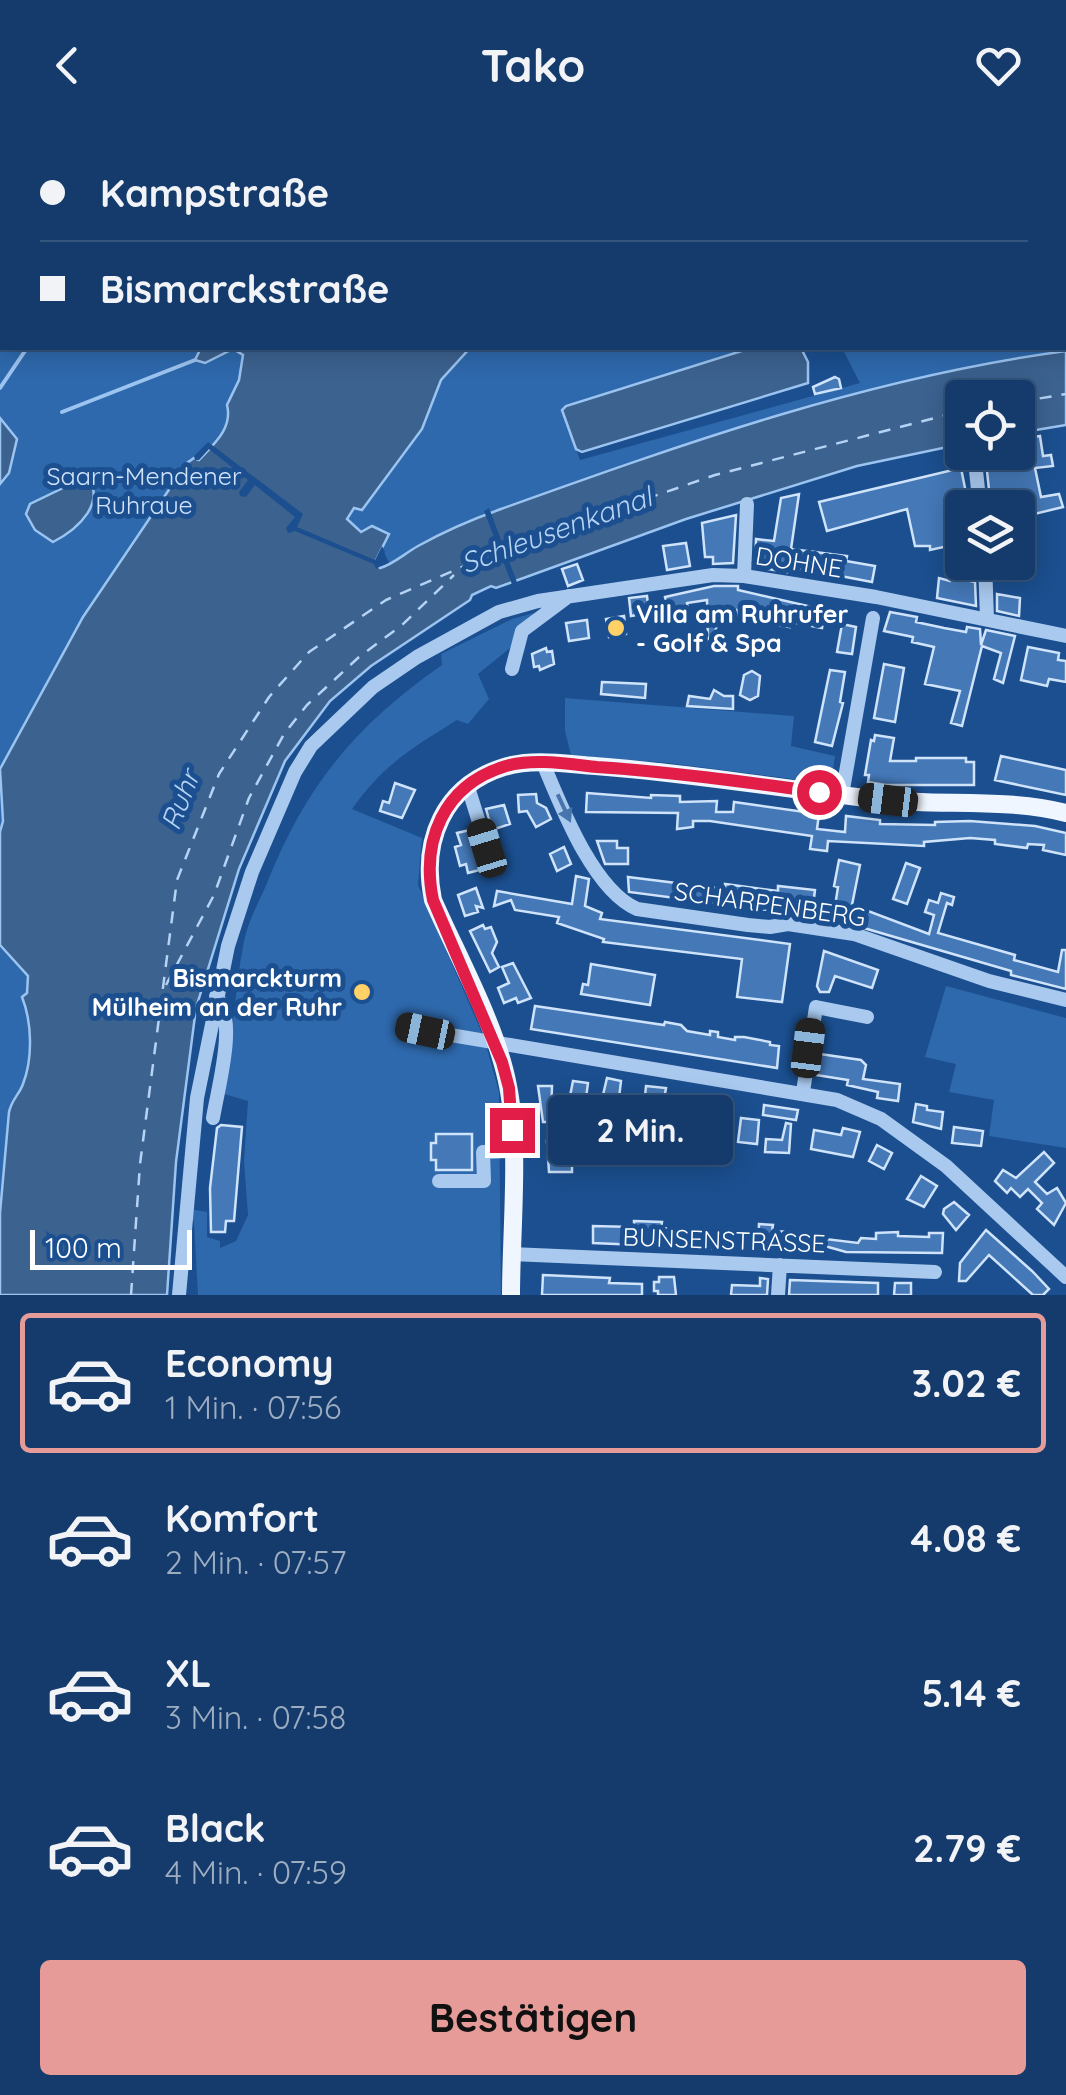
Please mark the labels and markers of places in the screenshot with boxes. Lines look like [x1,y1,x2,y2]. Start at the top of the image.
place label: Villa am Ruhrufer - Golf & Spa [636,598,849,658]
marker: Villa am Ruhrufer - Golf & Spa [605,617,627,639]
place label: Bismarckturm Mülheim an der Ruhr [92,962,342,1022]
marker: Bismarckturm Mülheim an der Ruhr [351,981,373,1003]

